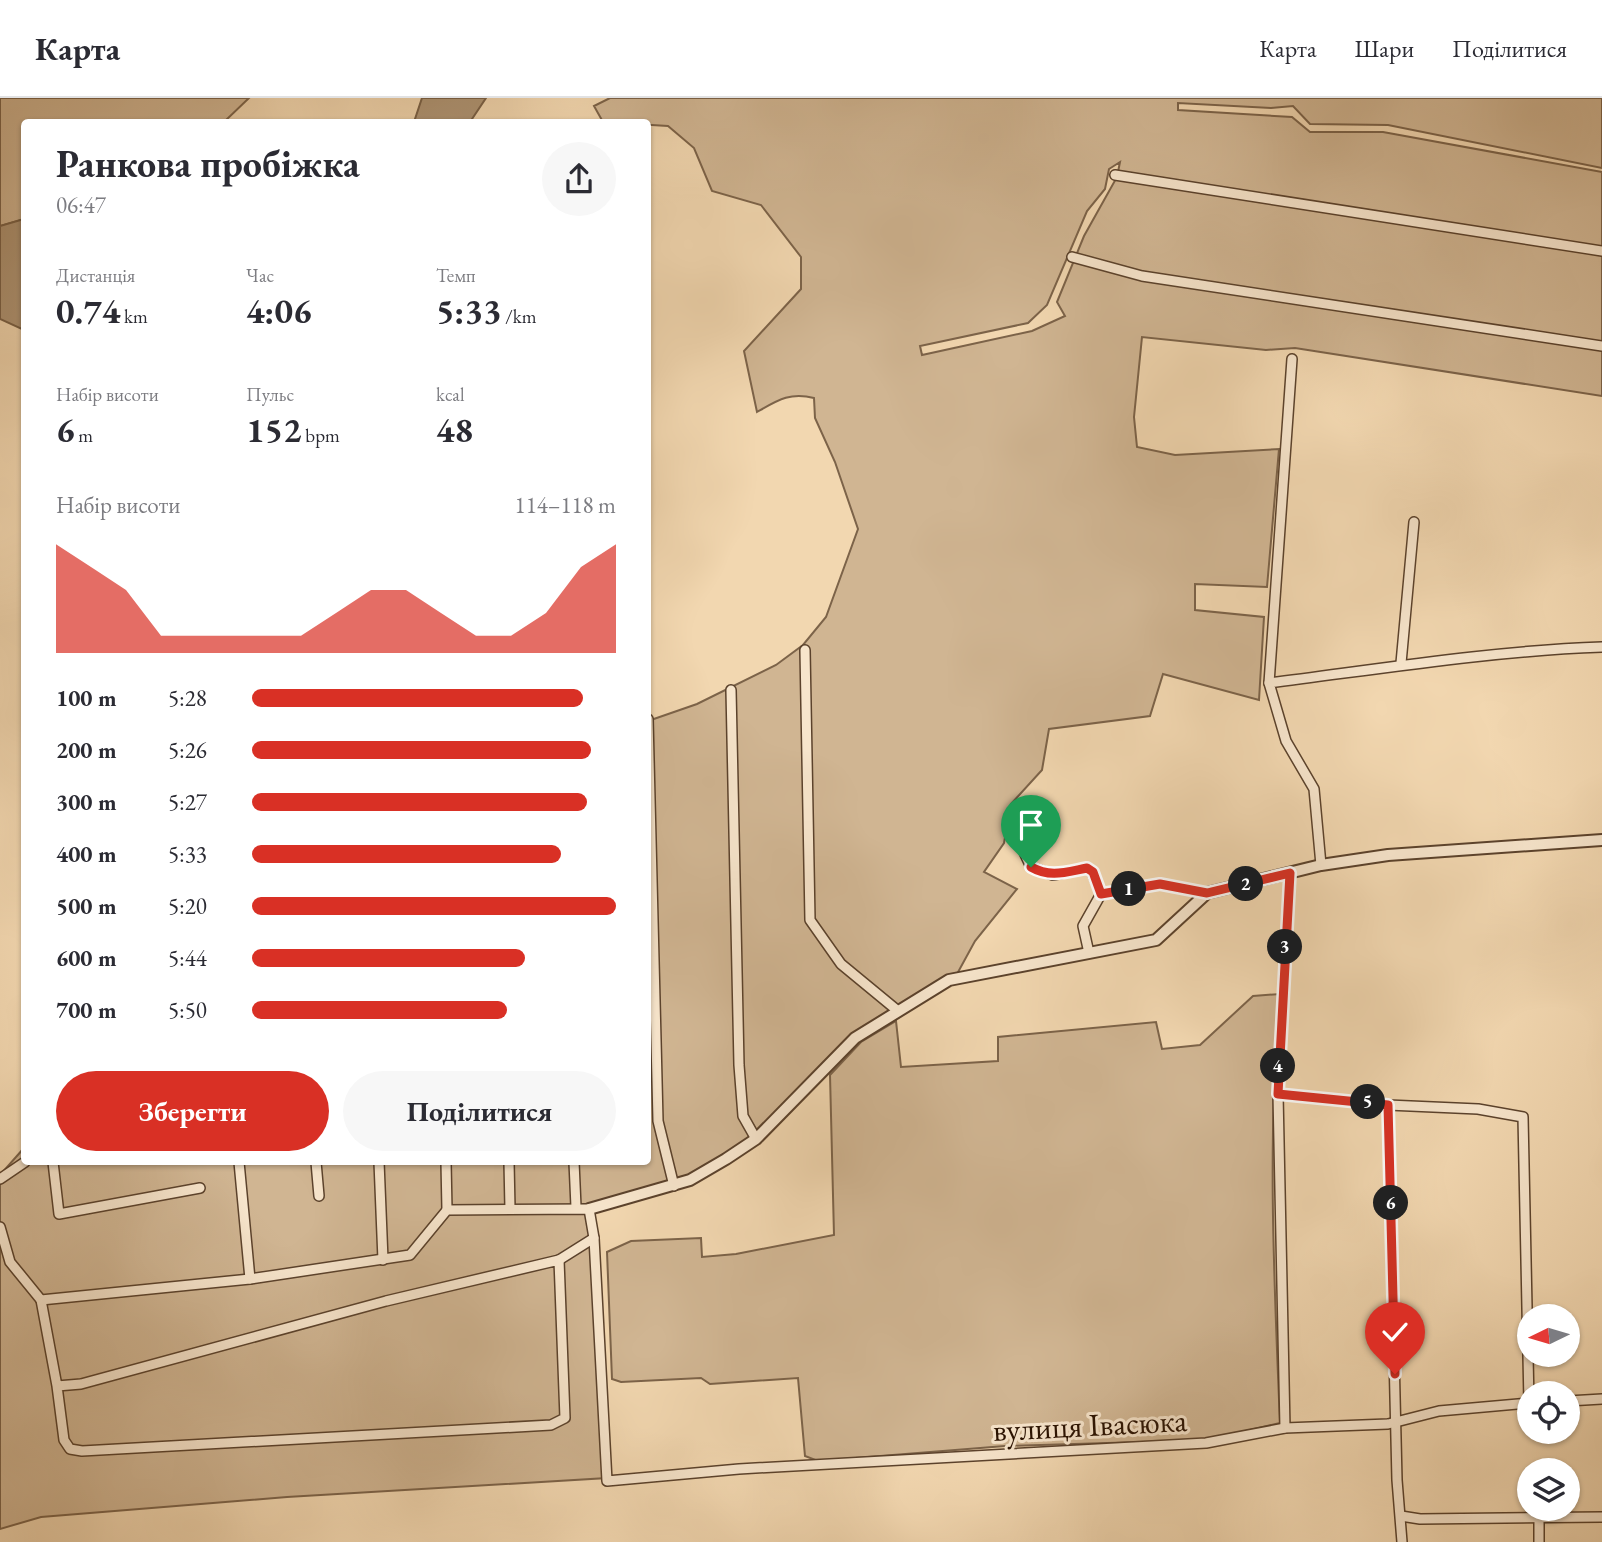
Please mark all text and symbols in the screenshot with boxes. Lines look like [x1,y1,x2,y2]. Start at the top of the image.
text: Карта [35,27,120,70]
text: Карта [1259,33,1317,64]
text: Шари [1355,33,1414,64]
text: Поділитися [1452,33,1567,64]
text: Ранкова пробіжка [56,139,360,188]
button: share [542,142,616,216]
text: 06:47 [56,190,106,220]
text: Дистанція [56,263,135,288]
text: Час [246,263,274,288]
text: Темп [436,263,476,288]
text: 0.74 [56,288,120,333]
text: 4:06 [246,288,311,333]
text: 5:33 [436,288,501,333]
text: km [120,304,148,329]
text: /km [501,304,537,329]
text: Набір висоти [56,382,159,407]
text: Пульс [246,382,294,407]
text: kcal [436,382,465,407]
text: 6 [56,407,75,452]
text: 152 [246,407,302,452]
text: 48 [436,407,473,452]
text: m [75,423,93,448]
text: bpm [302,423,340,448]
text: Набір висоти [56,490,180,520]
text: 114–118 m [515,490,616,520]
text: 100 m [56,683,117,713]
text: 5:28 [168,683,207,713]
text: 200 m [56,735,117,765]
text: 5:26 [168,735,207,765]
text: 300 m [56,787,117,817]
text: 5:27 [168,787,207,817]
pin [1001,795,1061,867]
icon: arrive [1012,806,1050,844]
text: 400 m [56,839,117,869]
text: 5:33 [168,839,207,869]
pin: 2 [1228,866,1264,902]
text: 2 [1240,871,1251,896]
pin: 1 [1112,872,1146,906]
text: 1 [1123,876,1134,901]
text: 500 m [56,891,117,921]
text: 5:20 [168,891,207,921]
pin: 3 [1268,930,1302,964]
text: 3 [1279,934,1290,959]
text: 600 m [56,943,117,973]
text: 5:44 [168,943,207,973]
text: 700 m [56,995,117,1025]
text: 5:50 [168,995,207,1025]
pin: 4 [1260,1048,1296,1084]
text: 4 [1272,1053,1283,1078]
button: Зберегти [56,1071,329,1151]
button: Поділитися [343,1071,616,1151]
pin: 5 [1350,1084,1386,1119]
text: 5 [1362,1089,1373,1114]
pin: 6 [1374,1186,1408,1220]
text: 6 [1385,1190,1396,1215]
pin [1365,1302,1425,1374]
north arrow [1517,1304,1580,1367]
map controls [1517,1304,1580,1521]
icon: check [1376,1313,1414,1351]
button: locate [1517,1381,1580,1444]
street label: вулиця Івасюка [992,1399,1188,1451]
button: layers [1517,1458,1580,1521]

